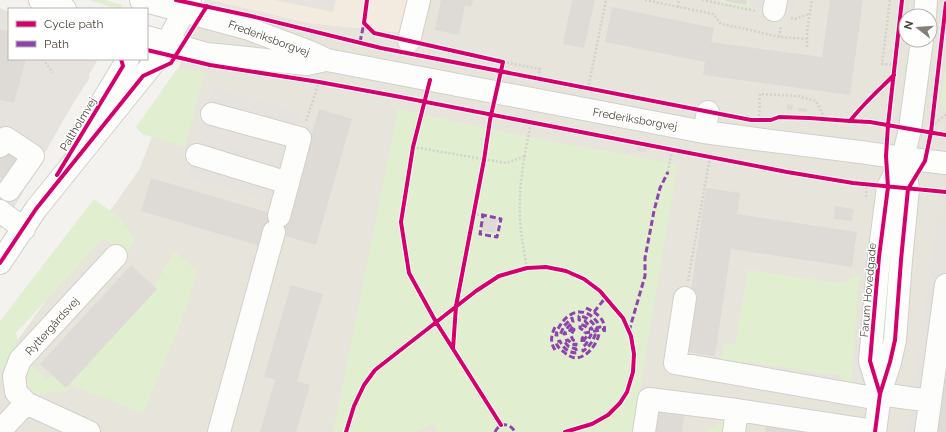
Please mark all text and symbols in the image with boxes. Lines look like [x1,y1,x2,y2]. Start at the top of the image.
legend [8,8,148,60]
north arrow [898,8,938,48]
text: Cycle path [44,17,103,31]
street label: Frederiksborgvej [227,18,311,59]
text: N [901,19,916,31]
text: Path [44,37,69,51]
street label: Paltholmvej [57,95,99,153]
street label: Frederiksborgvej [592,106,678,133]
street label: Farum Hovedgade [858,242,879,338]
street label: Ryttergårdsvej [23,295,82,358]

